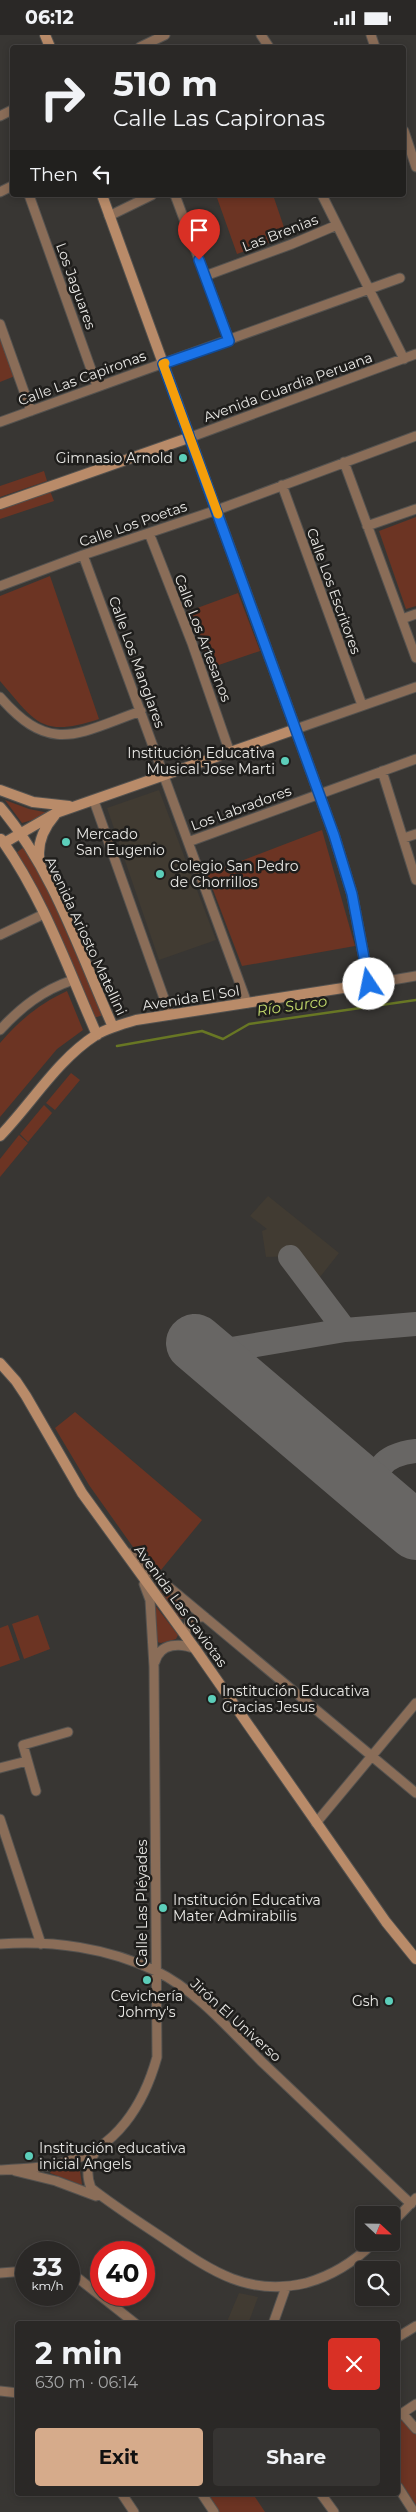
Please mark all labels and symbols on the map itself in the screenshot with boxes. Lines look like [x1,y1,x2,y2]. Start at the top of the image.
pin [178,209,220,260]
street label: Las Brenias [240,210,321,256]
street label: Los Jaguares [52,240,100,332]
street label: Calle Las Capironas [16,346,149,410]
street label: Avenida Guardia Peruana [201,348,375,426]
place label: Gimnasio Arnold [56,449,173,467]
marker: Gimnasio Arnold [177,452,189,464]
street label: Calle Los Poetas [77,497,189,551]
street label: Calle Los Escritores [303,525,365,657]
street label: Calle Los Artesanos [170,572,236,704]
street label: Calle Los Manglares [105,594,169,730]
place label: Institución Educativa Musical Jose Marti [127,744,275,778]
marker: Institución Educativa Musical Jose Marti [279,755,291,767]
street label: Los Labradores [188,781,294,835]
place label: Mercado San Eugenio [76,825,165,859]
marker: Mercado San Eugenio [60,836,72,848]
street label: Avenida Ariosto Matellini [41,854,131,1018]
place label: Colegio San Pedro de Chorrillos [170,857,299,891]
marker: Colegio San Pedro de Chorrillos [154,868,166,880]
position arrow [342,957,394,1009]
street label: Avenida El Sol [141,981,241,1015]
water label: Río Surco [255,991,328,1020]
street label: Avenida Las Gaviotas [131,1541,232,1671]
place label: Institución Educativa Gracias Jesus [222,1682,370,1716]
marker: Institución Educativa Gracias Jesus [206,1693,218,1705]
street label: Calle Las Pléyades [133,1839,151,1967]
place label: Institución Educativa Mater Admirabilis [173,1891,321,1925]
marker: Institución Educativa Mater Admirabilis [157,1902,169,1914]
marker: Cevichería Johmy's [141,1974,153,1986]
street label: Jirón El Universo [186,1974,285,2066]
place label: Cevichería Johmy's [111,1987,183,2021]
place label: Gsh [352,1992,379,2010]
marker: Gsh [383,1995,395,2007]
place label: Institución educativa inicial Angels [39,2139,186,2173]
marker: Institución educativa inicial Angels [23,2150,35,2162]
north arrow [355,2206,400,2251]
speed limit sign: 40 [90,2241,155,2306]

